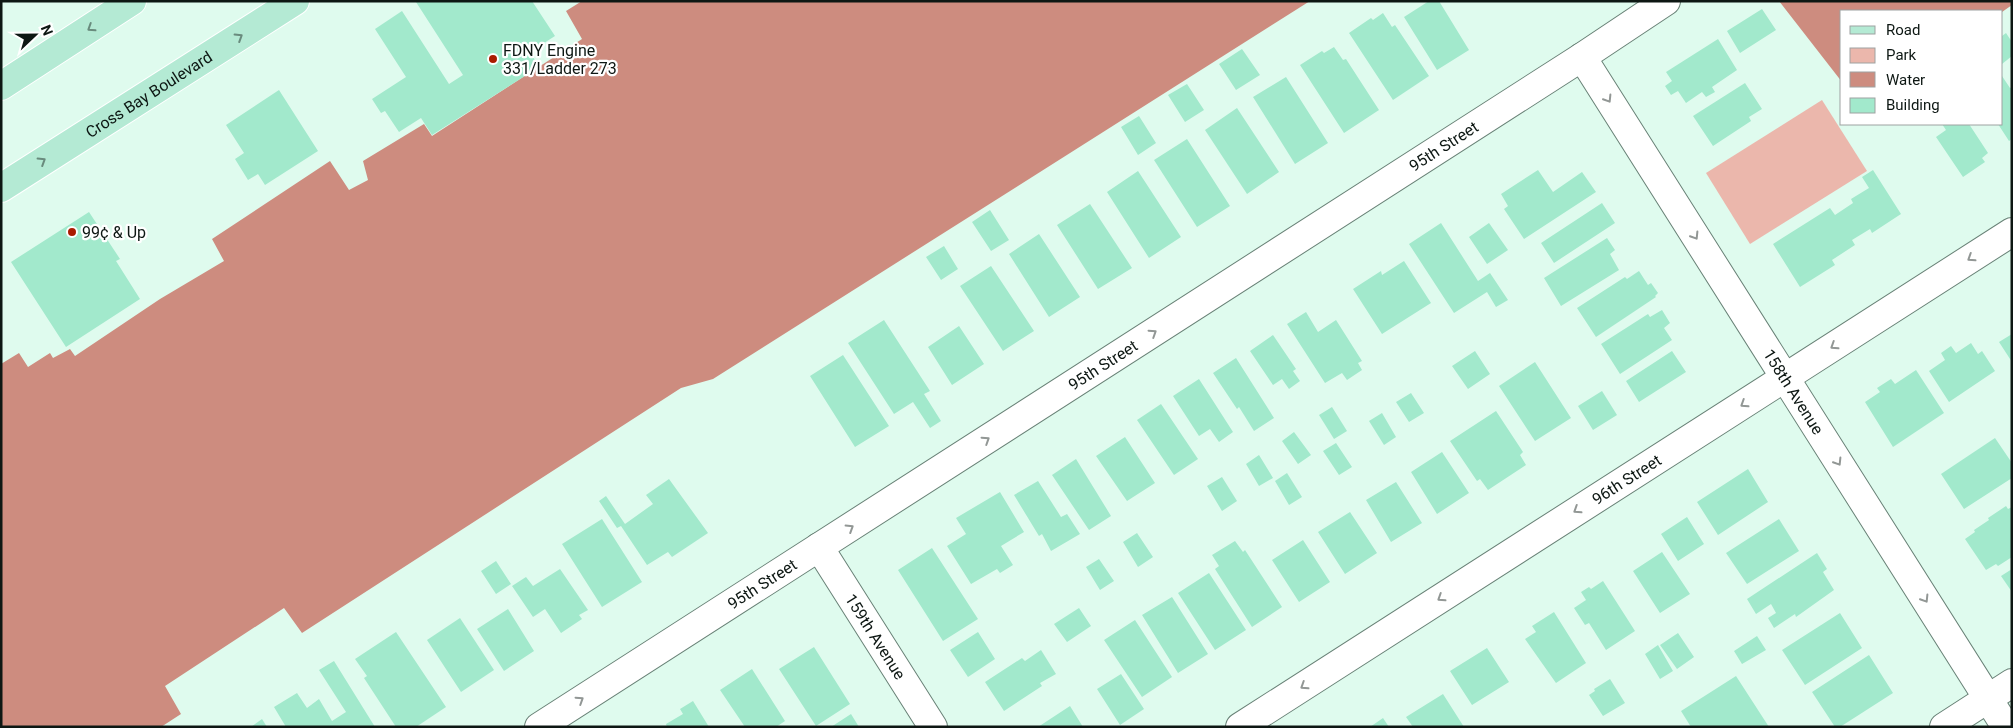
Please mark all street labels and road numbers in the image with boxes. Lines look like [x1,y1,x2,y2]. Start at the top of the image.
street label: Cross Bay Boulevard [82,47,216,142]
street label: 95th Street [1406,117,1482,176]
street label: 95th Street [1065,336,1141,394]
street label: 158th Avenue [1759,346,1827,438]
street label: 96th Street [1589,451,1665,509]
street label: 95th Street [724,555,800,613]
street label: 159th Avenue [841,591,909,683]

